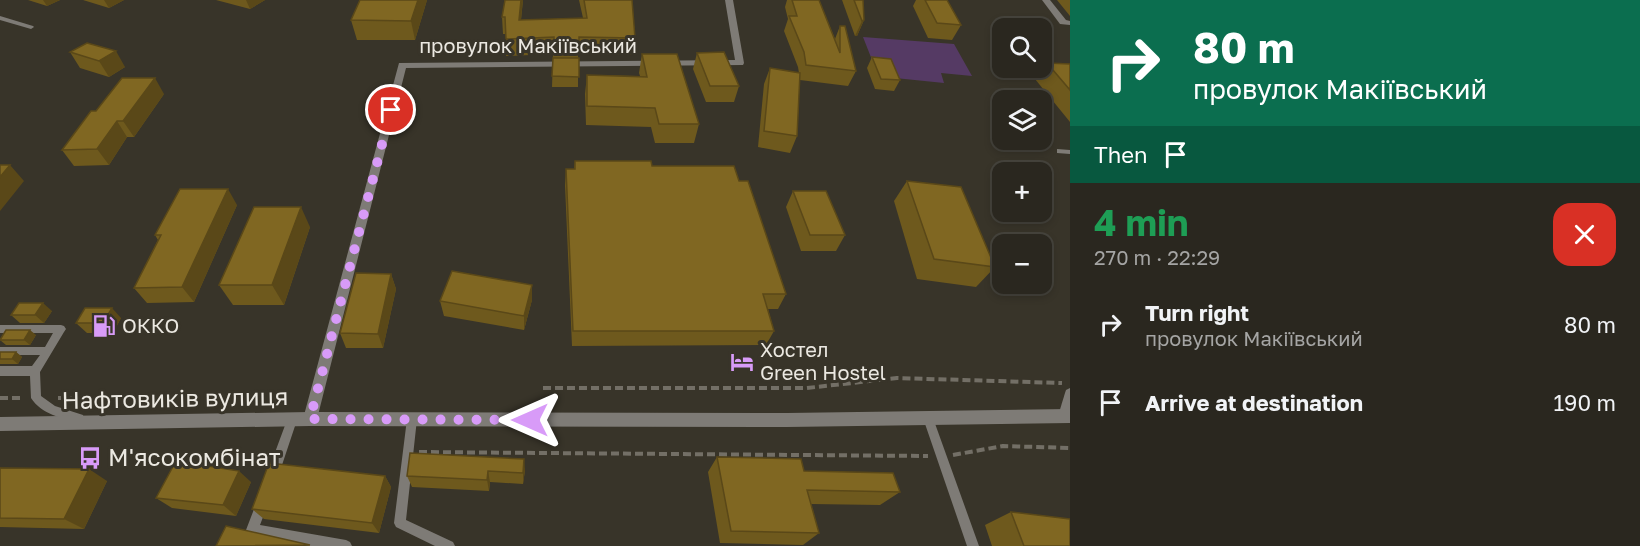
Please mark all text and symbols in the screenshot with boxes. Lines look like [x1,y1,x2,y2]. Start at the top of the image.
map controls [992,18,1052,294]
button: search [992,18,1052,78]
text: 80 m [1193,22,1294,72]
icon: right [1094,24,1172,102]
street label: провулок Макіївський [419,33,637,57]
text: провулок Макіївський [1193,73,1487,105]
pin [365,84,416,135]
button: layers [992,90,1052,150]
icon: arrive [374,93,407,126]
icon: arrive [1159,138,1192,171]
text: Then [1094,141,1147,168]
button: + [992,162,1052,222]
text: 4 min [1094,201,1189,244]
button: close [1553,203,1616,266]
button: − [992,234,1052,294]
text: 270 m · 22:29 [1094,245,1220,269]
text: Turn right [1145,299,1249,326]
icon: right [1094,308,1127,341]
text: 80 m [1564,311,1616,338]
fuel station icon: ОККО [91,313,117,339]
place label: ОККО [122,313,179,337]
text: провулок Макіївський [1145,326,1363,350]
place label: Хостел Green Hostel [760,337,886,384]
hotel icon: Хостел Green Hostel [729,349,755,375]
street label: Нафтовиків вулиця [61,381,289,414]
icon: arrive [1094,386,1127,419]
position arrow [498,388,562,452]
text: Arrive at destination [1145,389,1363,416]
text: 190 m [1553,389,1616,416]
place label: М'ясокомбінат [108,442,281,471]
bus stop icon: М'ясокомбінат [77,445,103,471]

